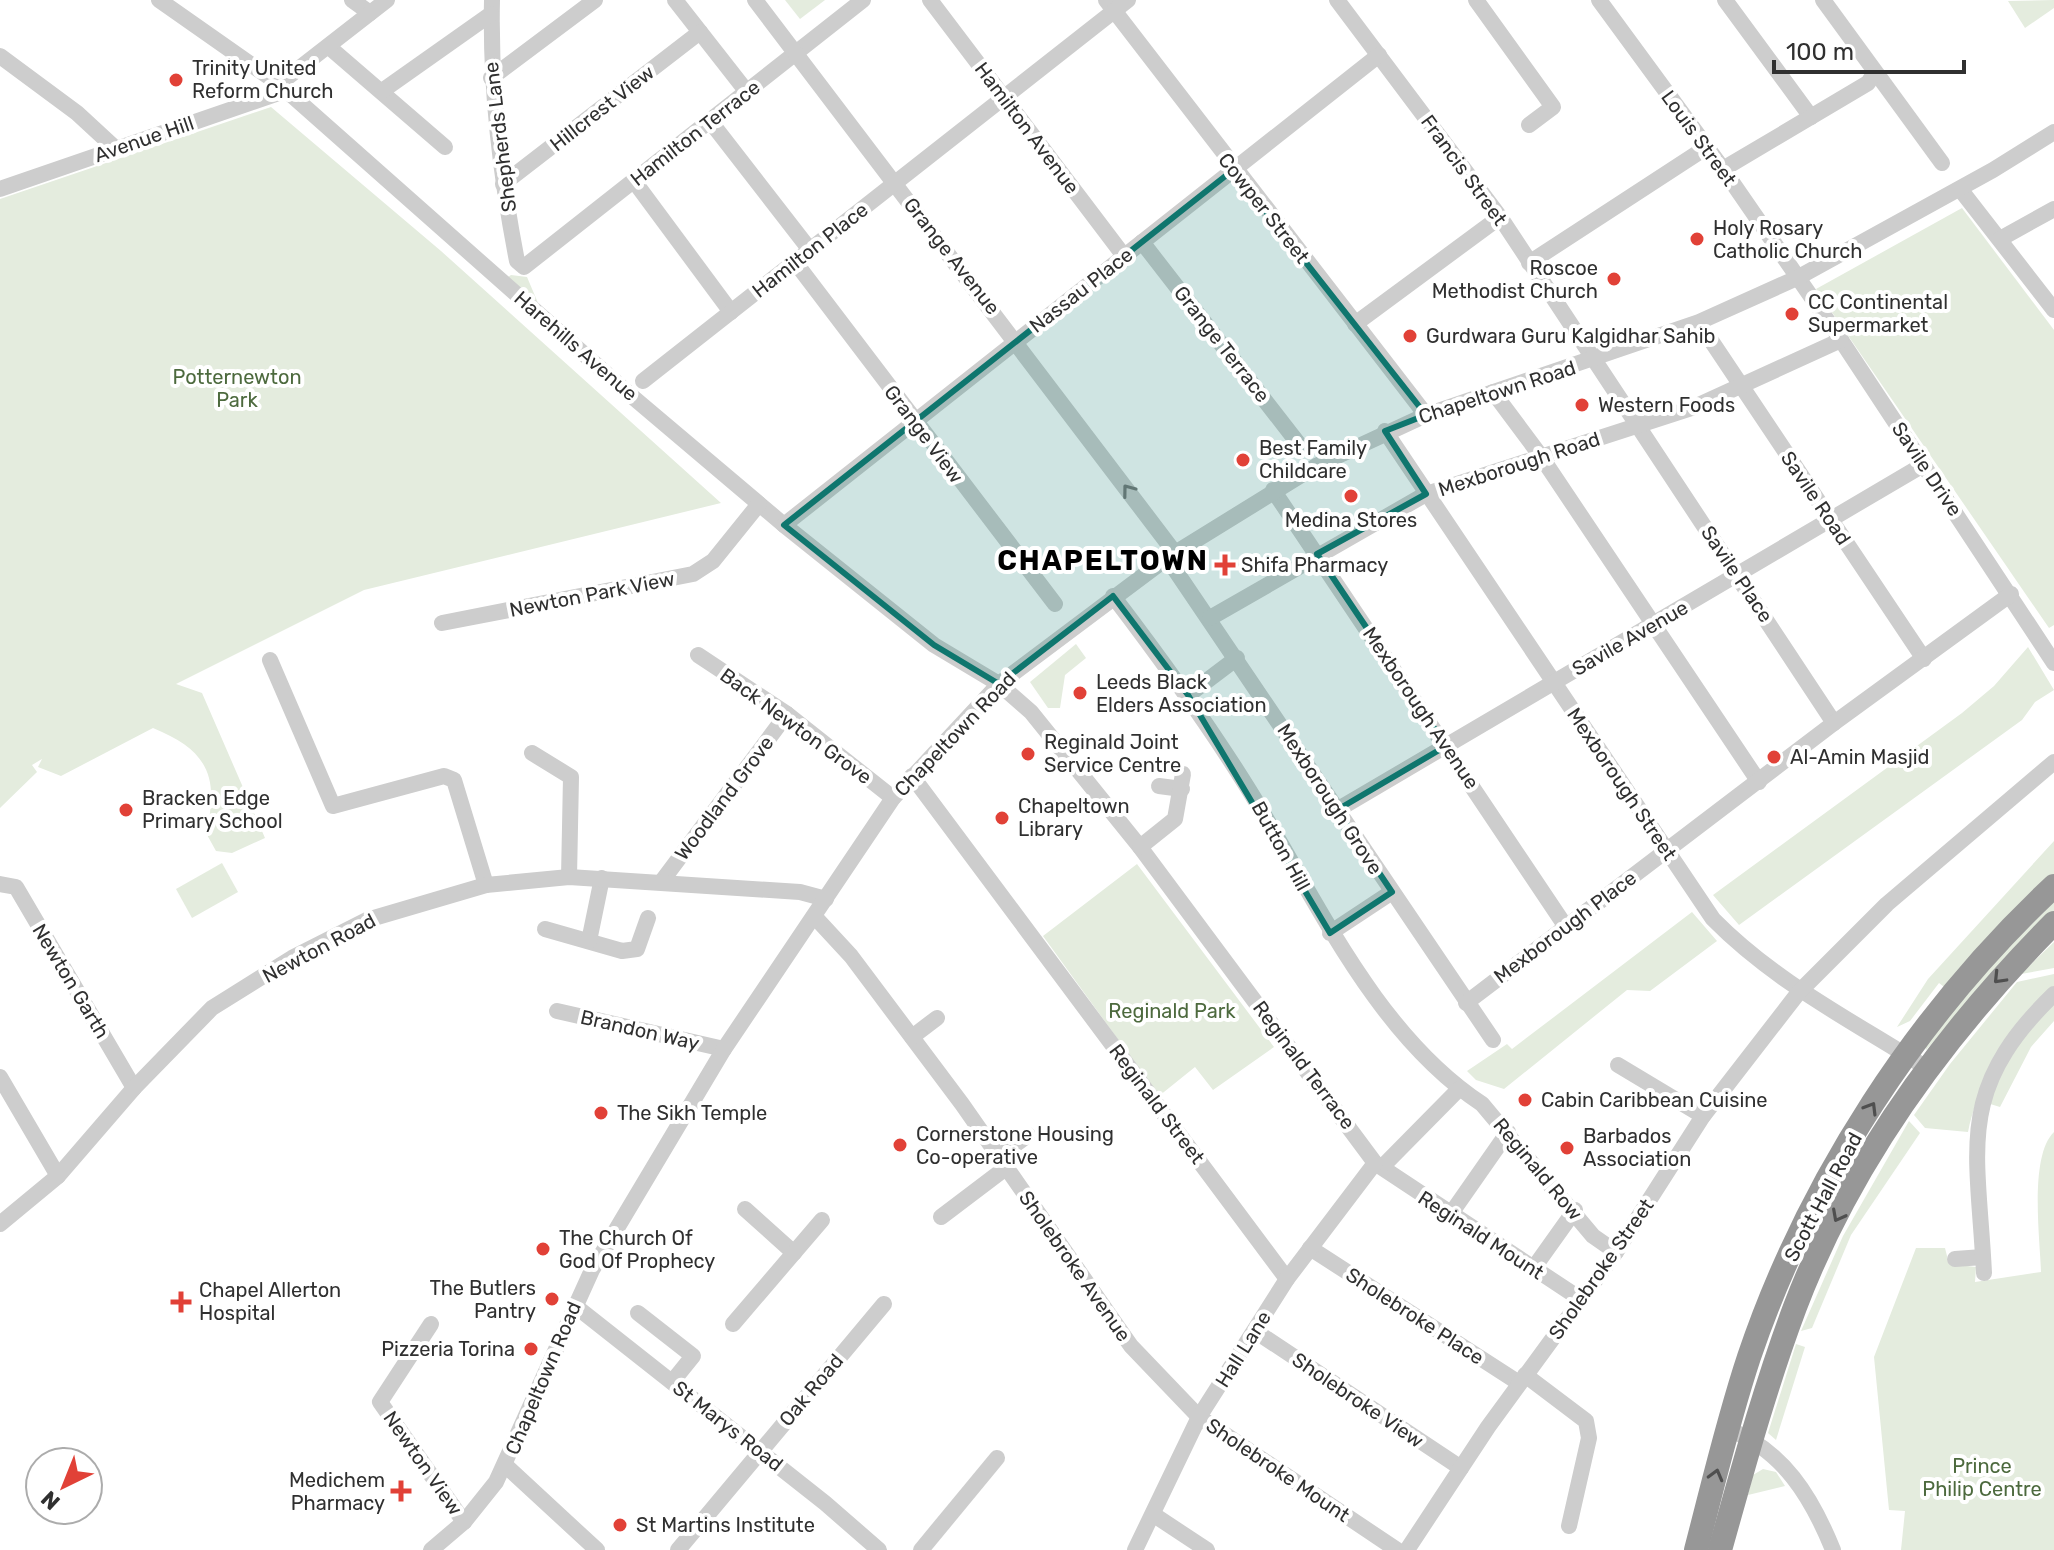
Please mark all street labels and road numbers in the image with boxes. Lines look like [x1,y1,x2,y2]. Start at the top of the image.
street label: Hamilton Avenue [970,57,1084,199]
street label: Hillcrest View [545,60,659,156]
street label: Shepherds Lane [479,61,521,213]
street label: Hamilton Terrace [625,75,765,191]
street label: Louis Street [1656,86,1742,191]
street label: Francis Street [1416,110,1512,230]
street label: Avenue Hill [91,111,197,167]
street label: Cowper Street [1213,148,1315,268]
street label: Grange Avenue [899,193,1005,319]
street label: Hamilton Place [747,197,873,303]
street label: Nassau Place [1025,242,1137,338]
street label: Grange Terrace [1169,281,1275,407]
street label: Harehills Avenue [510,286,642,406]
street label: Chapeltown Road [1415,355,1579,429]
street label: Grange View [879,380,969,488]
street label: Savile Drive [1887,417,1967,521]
street label: Mexborough Road [1435,427,1603,501]
street label: Savile Road [1776,447,1856,549]
street label: Savile Place [1696,521,1778,627]
street label: Newton Park View [507,566,677,622]
street label: Savile Avenue [1568,595,1692,681]
street label: Mexborough Avenue [1358,622,1484,794]
street label: Back Newton Grove [715,663,877,789]
street label: Chapeltown Road [889,667,1021,801]
street label: Mexborough Street [1562,703,1682,865]
street label: Mexborough Grove [1272,719,1388,879]
street label: Woodland Grove [669,731,779,865]
street label: Button Hill [1247,797,1315,895]
street label: Mexborough Place [1489,866,1641,988]
street label: Newton Road [258,908,380,988]
street label: Newton Garth [27,919,115,1043]
street label: Reginald Terrace [1248,996,1360,1134]
street label: Brandon Way [578,1005,702,1055]
street label: Reginald Street [1104,1039,1210,1169]
street label: Reginald Row [1488,1113,1588,1225]
street label: Scott Hall Road [1779,1128,1867,1266]
street label: Reginald Mount [1414,1185,1548,1285]
street label: Sholebroke Avenue [1014,1186,1136,1346]
street label: Sholebroke Street [1543,1194,1659,1344]
street label: Sholebroke Place [1341,1262,1489,1370]
street label: Chapeltown Road [500,1298,586,1458]
street label: Hall Lane [1210,1306,1276,1392]
street label: Sholebroke View [1288,1347,1428,1453]
street label: Oak Road [774,1349,848,1431]
street label: St Marys Road [668,1376,788,1476]
street label: Newton View [378,1406,468,1520]
street label: Sholebroke Mount [1202,1413,1355,1527]

